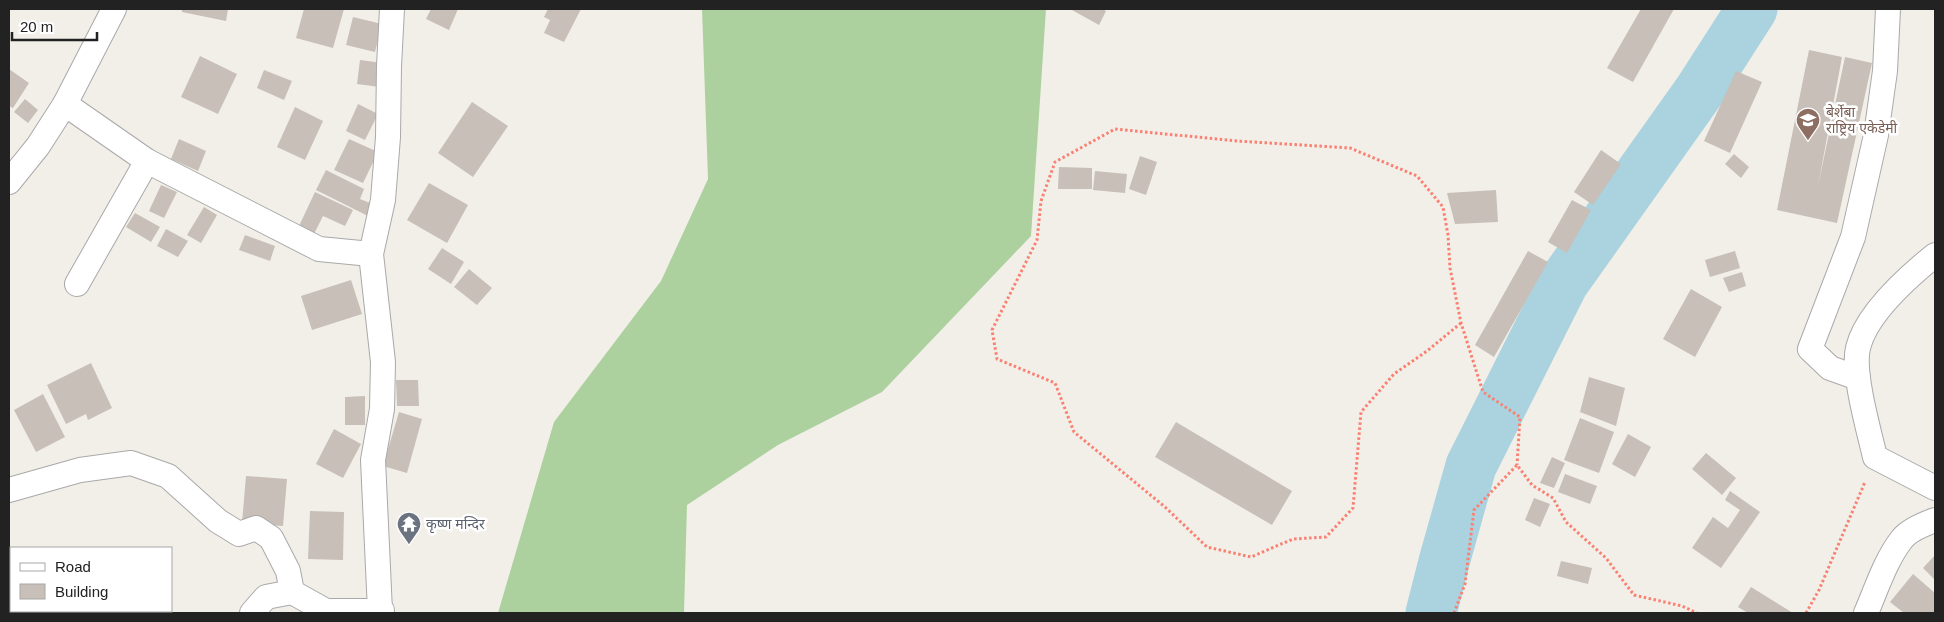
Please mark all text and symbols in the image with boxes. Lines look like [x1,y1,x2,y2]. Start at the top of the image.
scale bar [12,10,98,42]
text: 20 m [20,18,53,35]
place label: बेर्शेबा राष्ट्रिय एकेडेमी [1826,103,1898,137]
school or university icon: बेर्शेबा राष्ट्रिय एकेडेमी [1795,107,1821,141]
temple icon: कृष्ण मन्दिर [396,511,422,545]
place label: कृष्ण मन्दिर [426,516,485,534]
legend [10,547,172,612]
text: Road [55,558,91,575]
text: Building [55,583,108,600]

